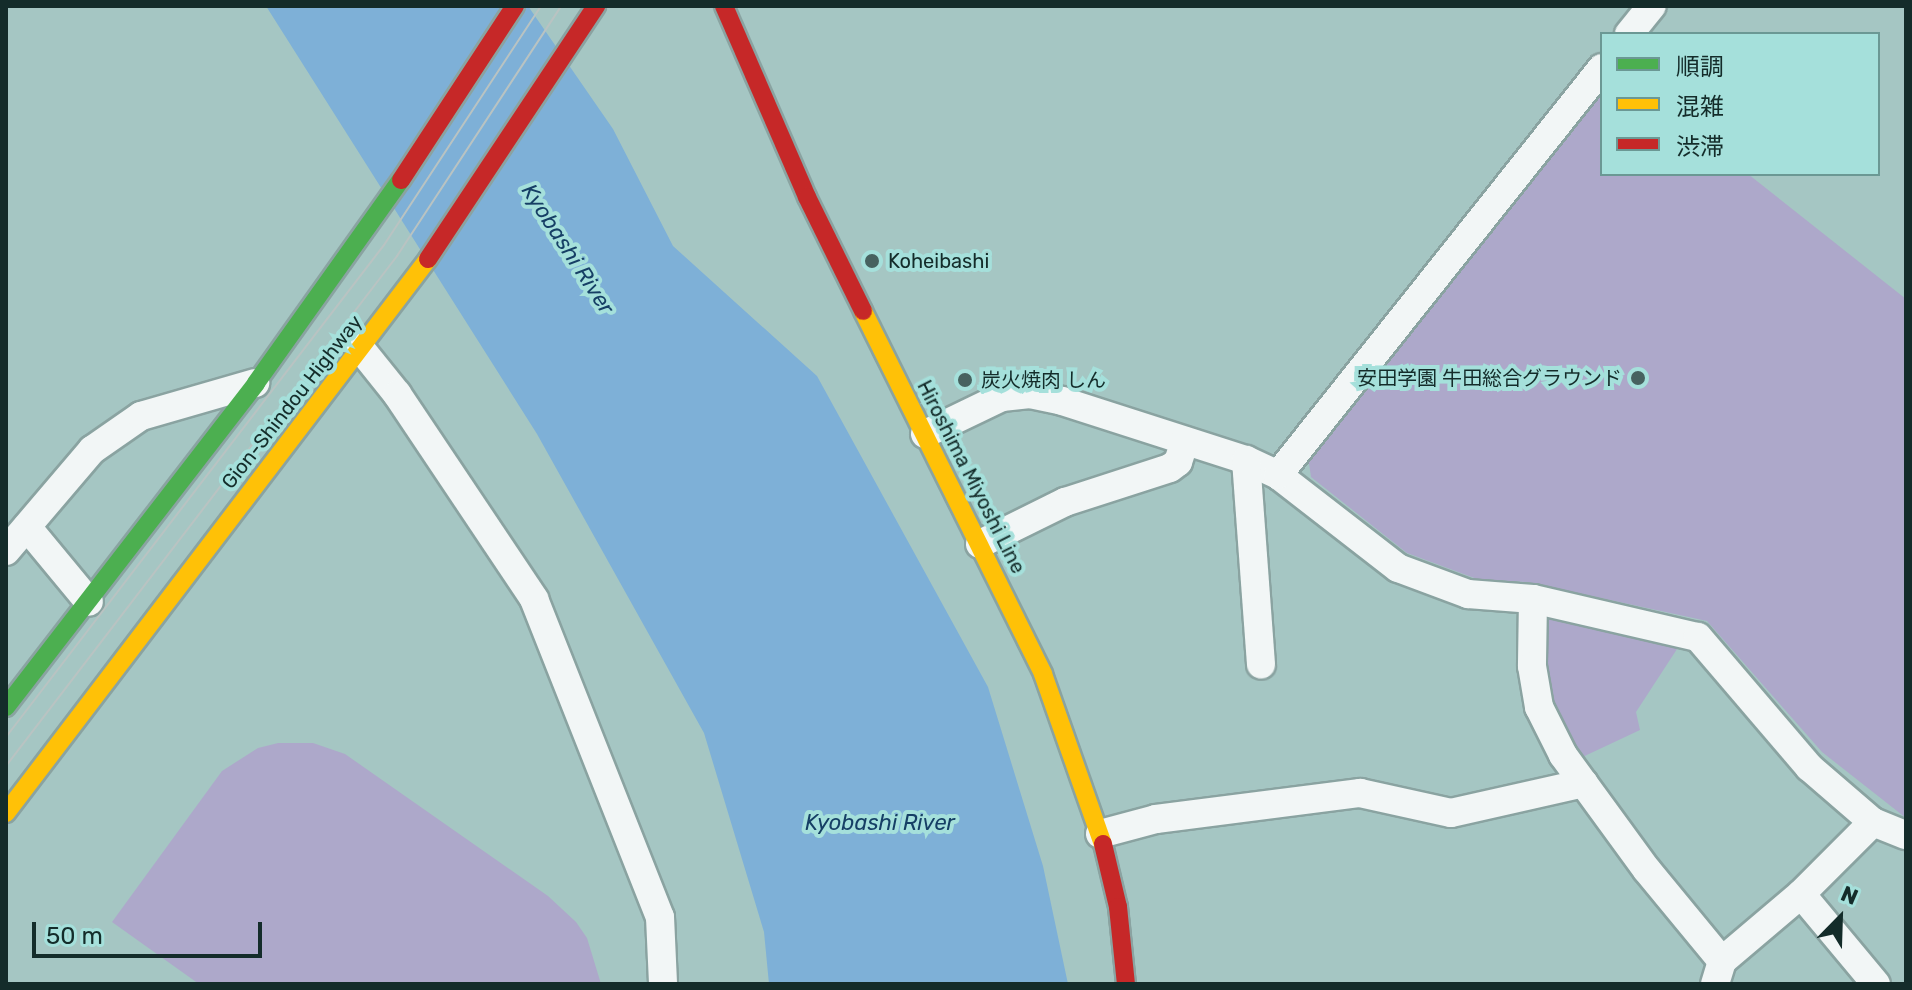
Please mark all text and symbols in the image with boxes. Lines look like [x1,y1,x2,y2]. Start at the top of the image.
legend [1600,32,1880,176]
text: 順調 [1676,53,1724,81]
text: 混雑 [1676,93,1724,121]
text: 渋滞 [1676,133,1724,161]
water label: Kyobashi River [516,179,620,319]
place label: Koheibashi [888,249,989,273]
marker: Koheibashi [863,252,881,270]
street label: Gion-Shindou Highway [217,310,367,494]
place label: 安田学園 牛田総合グラウンド [1357,366,1622,390]
place label: 炭火焼肉 しん [981,368,1106,392]
marker: 安田学園 牛田総合グラウンド [1629,369,1647,387]
marker: 炭火焼肉 しん [956,371,974,389]
street label: Hiroshima Miyoshi Line [912,376,1030,578]
water label: Kyobashi River [805,810,955,836]
north arrow [1800,878,1880,958]
text: N [1837,880,1862,911]
scale bar [36,906,266,956]
text: 50 m [46,922,103,950]

